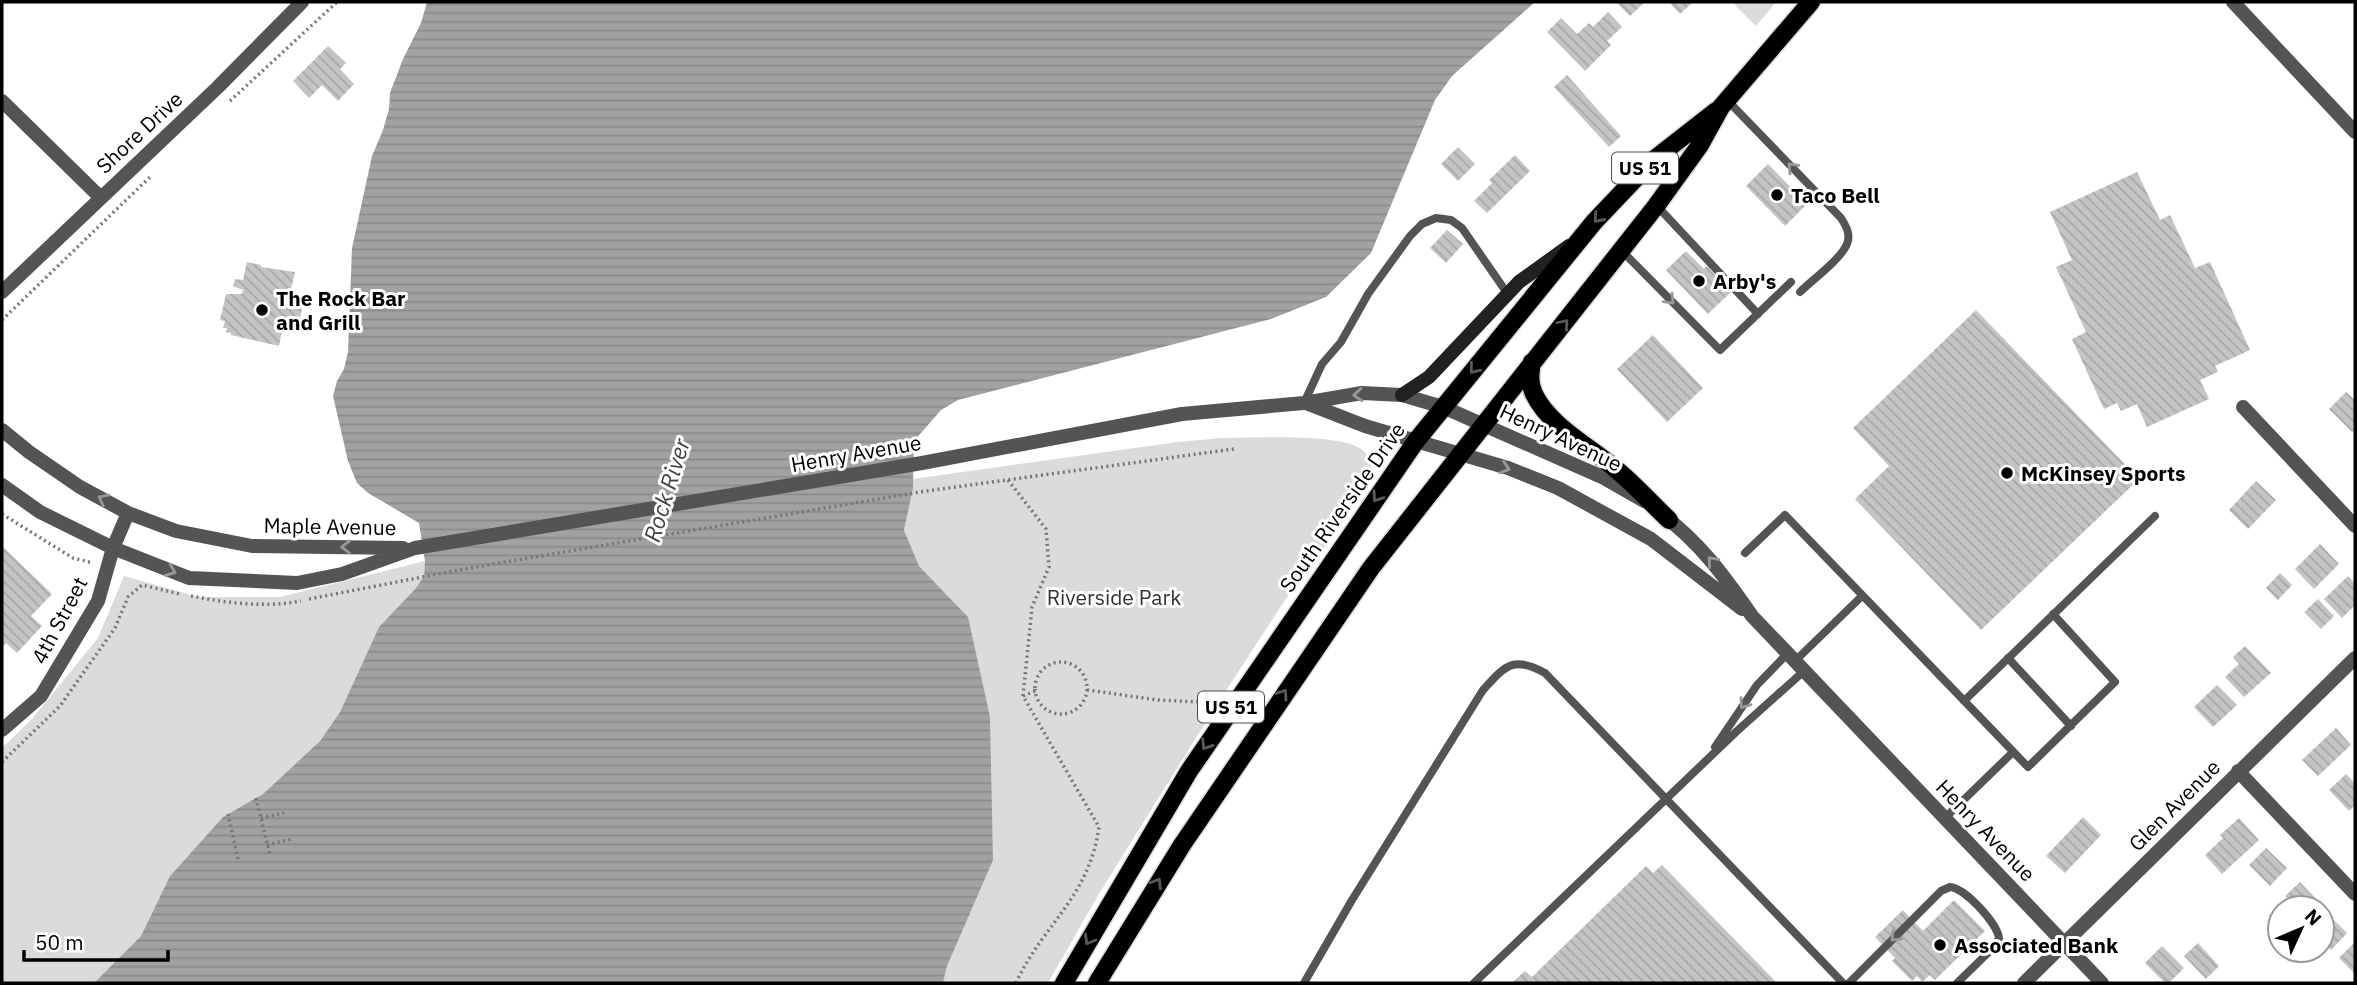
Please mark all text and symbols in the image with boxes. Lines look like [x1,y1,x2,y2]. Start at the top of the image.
street label: Shore Drive [90,85,188,179]
road number: US 51 [1612,152,1678,184]
one-way arrow [1788,162,1801,175]
place label: Taco Bell [1791,181,1880,209]
marker: Taco Bell [1769,187,1785,203]
one-way arrow [1593,210,1606,223]
place label: Arby's [1713,267,1776,295]
marker: Arby's [1691,273,1707,289]
place label: The Rock Bar and Grill [276,284,406,336]
one-way arrow [1662,291,1675,304]
marker: The Rock Bar and Grill [254,302,270,318]
one-way arrow [1556,319,1568,332]
one-way arrow [1470,361,1483,373]
one-way arrow [1352,387,1363,402]
street label: Henry Avenue [1495,396,1627,478]
street label: South Riverside Drive [1273,417,1411,597]
street label: Henry Avenue [789,428,923,478]
water label: Rock River [636,434,696,545]
one-way arrow [1498,459,1510,474]
place label: McKinsey Sports [2021,459,2186,487]
marker: McKinsey Sports [1999,465,2015,481]
one-way arrow [1373,489,1385,502]
one-way arrow [97,494,110,507]
street label: Maple Avenue [263,511,397,541]
one-way arrow [341,539,351,555]
one-way arrow [1707,556,1720,569]
one-way arrow [164,563,176,577]
street label: 4th Street [24,572,94,668]
park label: Riverside Park [1047,583,1181,611]
one-way arrow [1275,689,1287,702]
road number: US 51 [1198,692,1264,722]
one-way arrow [1740,696,1752,709]
one-way arrow [1202,737,1214,750]
street label: Glen Avenue [2122,753,2226,857]
street label: Henry Avenue [1930,773,2042,887]
one-way arrow [1149,878,1162,891]
north arrow [2266,894,2336,964]
text: N [2300,904,2327,930]
scale bar [24,918,168,962]
text: 50 m [35,928,84,956]
one-way arrow [1890,929,1903,942]
place label: Associated Bank [1954,931,2119,959]
one-way arrow [1084,932,1097,945]
marker: Associated Bank [1932,937,1948,953]

